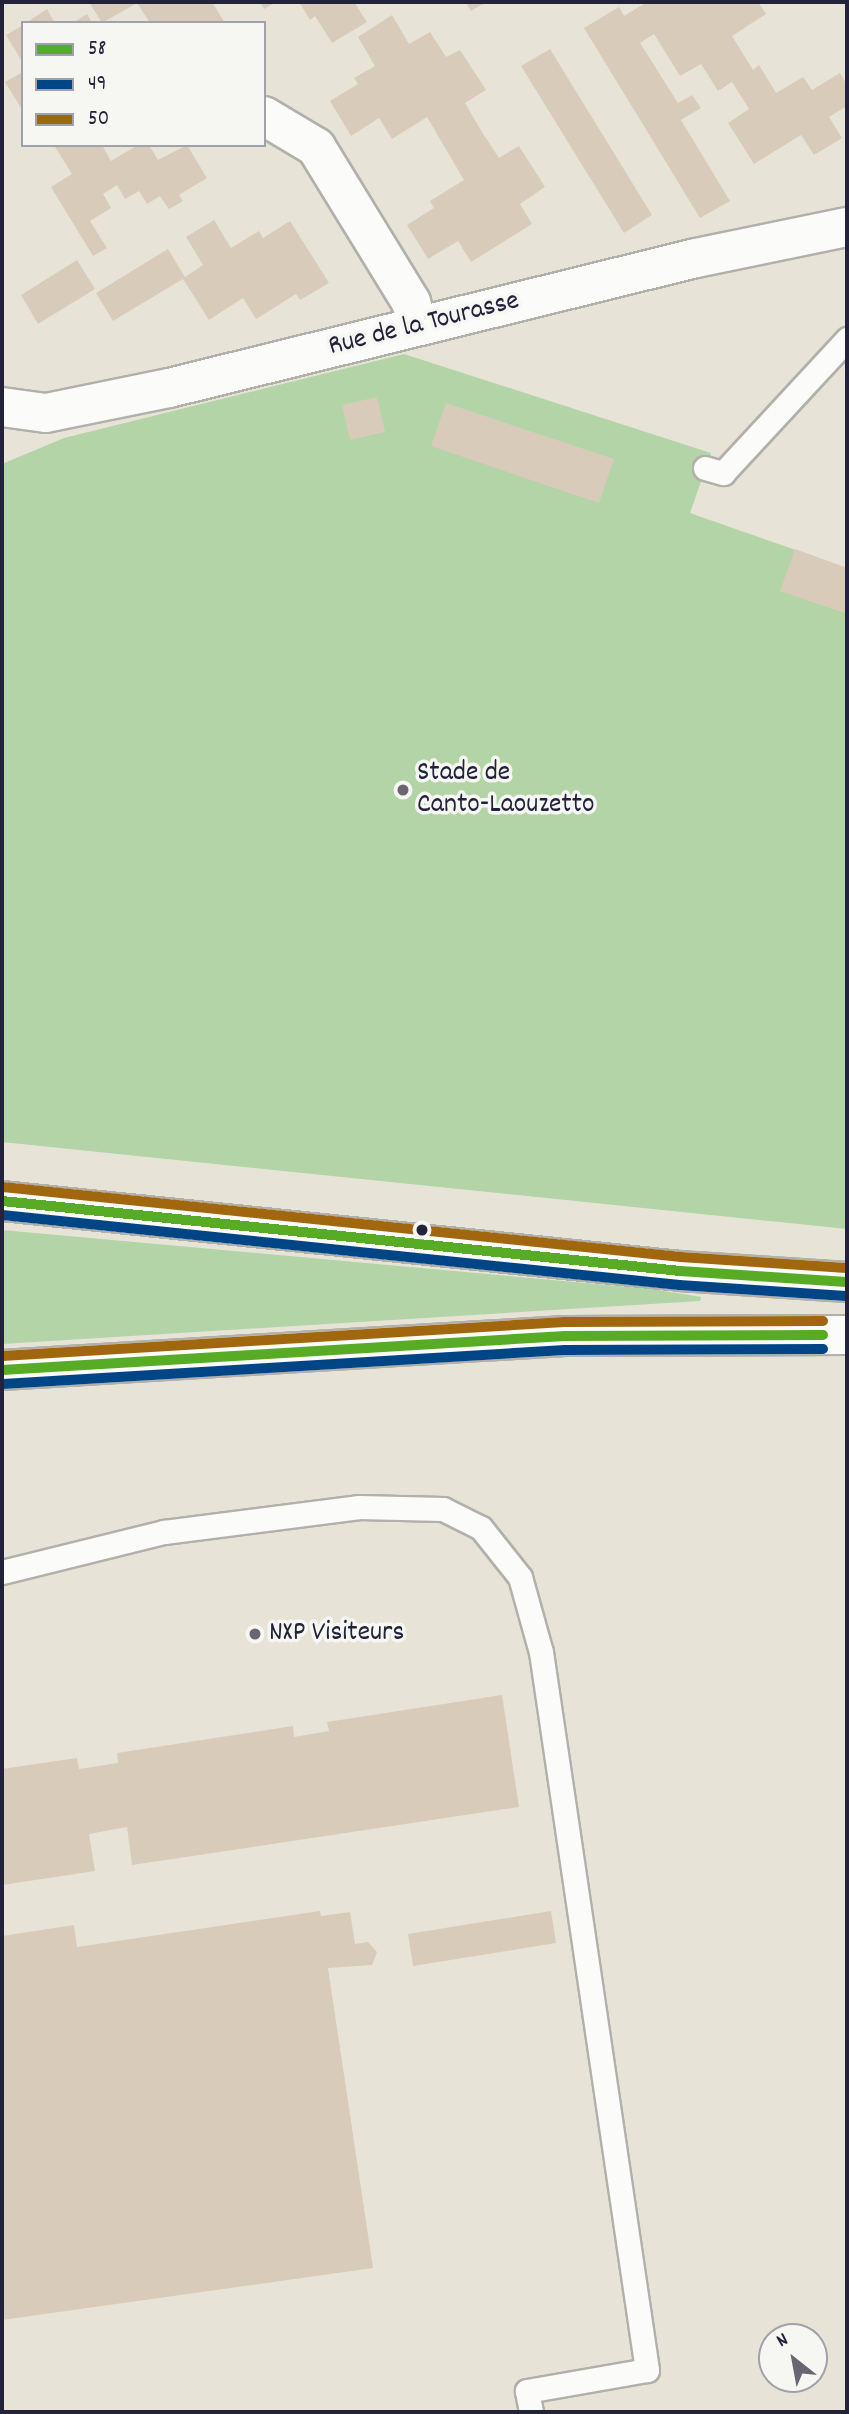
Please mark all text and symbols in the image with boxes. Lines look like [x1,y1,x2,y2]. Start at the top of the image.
legend [21,21,266,147]
text: 58 [88,35,106,65]
text: 49 [88,70,106,100]
text: 50 [88,105,109,135]
street label: Rue de la Tourasse [325,285,523,365]
place label: Stade de Canto-Laouzetto [417,757,594,823]
marker: Stade de Canto-Laouzetto [395,782,411,798]
unlabelled marker [415,1223,429,1237]
place label: NXP Visiteurs [269,1617,404,1651]
marker: NXP Visiteurs [247,1626,263,1642]
north arrow [758,2323,828,2393]
text: N [772,2327,794,2355]

